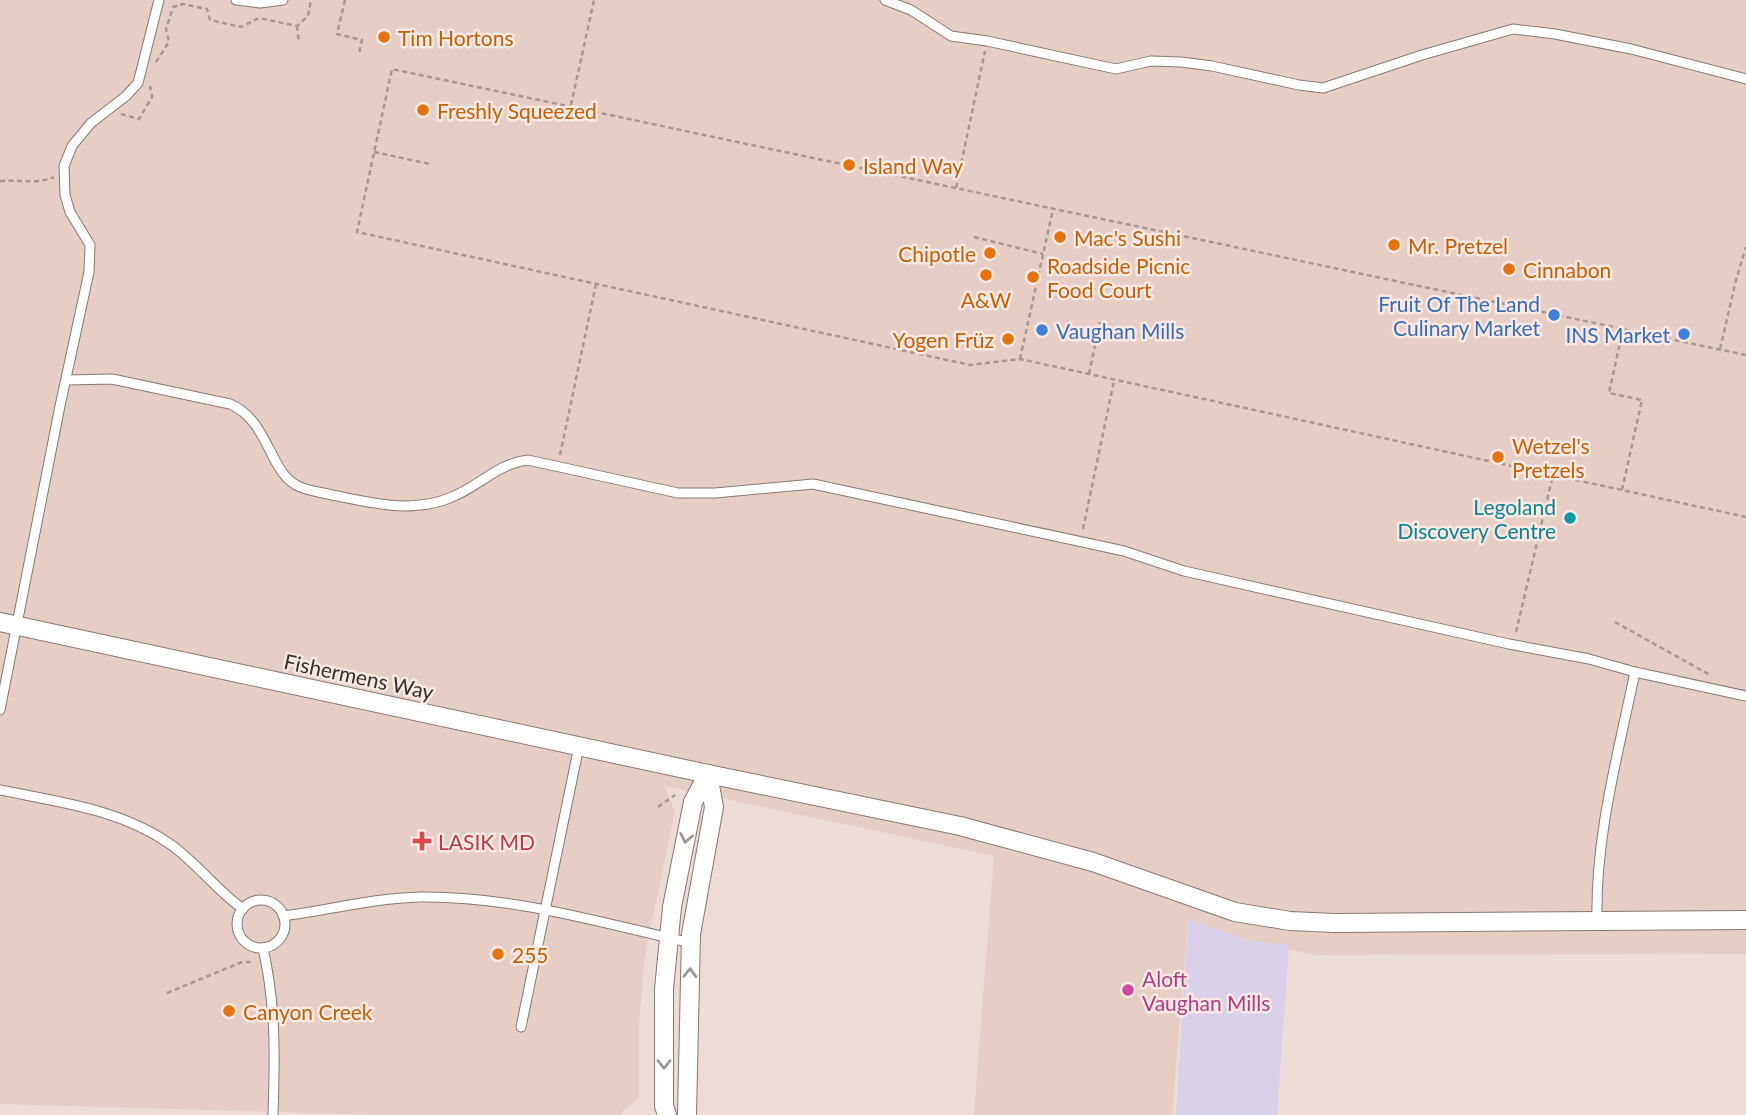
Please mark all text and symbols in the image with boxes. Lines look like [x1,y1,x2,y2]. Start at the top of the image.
place label: Tim Hortons [398,25,513,50]
marker: Tim Hortons [376,29,392,45]
place label: Freshly Squeezed [437,98,597,123]
marker: Freshly Squeezed [415,102,431,118]
place label: Island Way [863,153,963,178]
marker: Island Way [841,157,857,173]
place label: Mac's Sushi [1074,225,1181,250]
marker: Mac's Sushi [1052,229,1068,245]
place label: Mr. Pretzel [1408,233,1508,258]
marker: Mr. Pretzel [1386,237,1402,253]
place label: Chipotle [898,241,976,266]
marker: Chipotle [982,245,998,261]
place label: Roadside Picnic Food Court [1047,253,1190,302]
place label: Cinnabon [1523,257,1611,282]
marker: Cinnabon [1501,261,1517,277]
marker: A&W [978,267,994,283]
marker: Roadside Picnic Food Court [1025,269,1041,285]
place label: A&W [961,287,1011,312]
place label: Fruit Of The Land Culinary Market [1378,291,1540,340]
marker: Fruit Of The Land Culinary Market [1546,307,1562,323]
place label: Vaughan Mills [1056,318,1184,343]
marker: Vaughan Mills [1034,322,1050,338]
place label: INS Market [1565,322,1670,347]
marker: INS Market [1676,326,1692,342]
place label: Yogen Früz [893,327,994,352]
marker: Yogen Früz [1000,331,1016,347]
place label: Wetzel's Pretzels [1512,433,1590,482]
marker: Wetzel's Pretzels [1490,449,1506,465]
place label: Legoland Discovery Centre [1397,494,1556,543]
marker: Legoland Discovery Centre [1562,510,1578,526]
street label: Fishermens Way [282,648,436,704]
place label: LASIK MD [438,829,535,854]
marker: LASIK MD [412,831,432,851]
one-way arrow [679,832,694,844]
place label: 255 [512,942,549,967]
marker: 255 [490,946,506,962]
place label: Aloft Vaughan Mills [1142,966,1270,1015]
one-way arrow [682,968,697,979]
marker: Aloft Vaughan Mills [1120,982,1136,998]
place label: Canyon Creek [243,999,373,1024]
marker: Canyon Creek [221,1003,237,1019]
one-way arrow [656,1059,672,1069]

